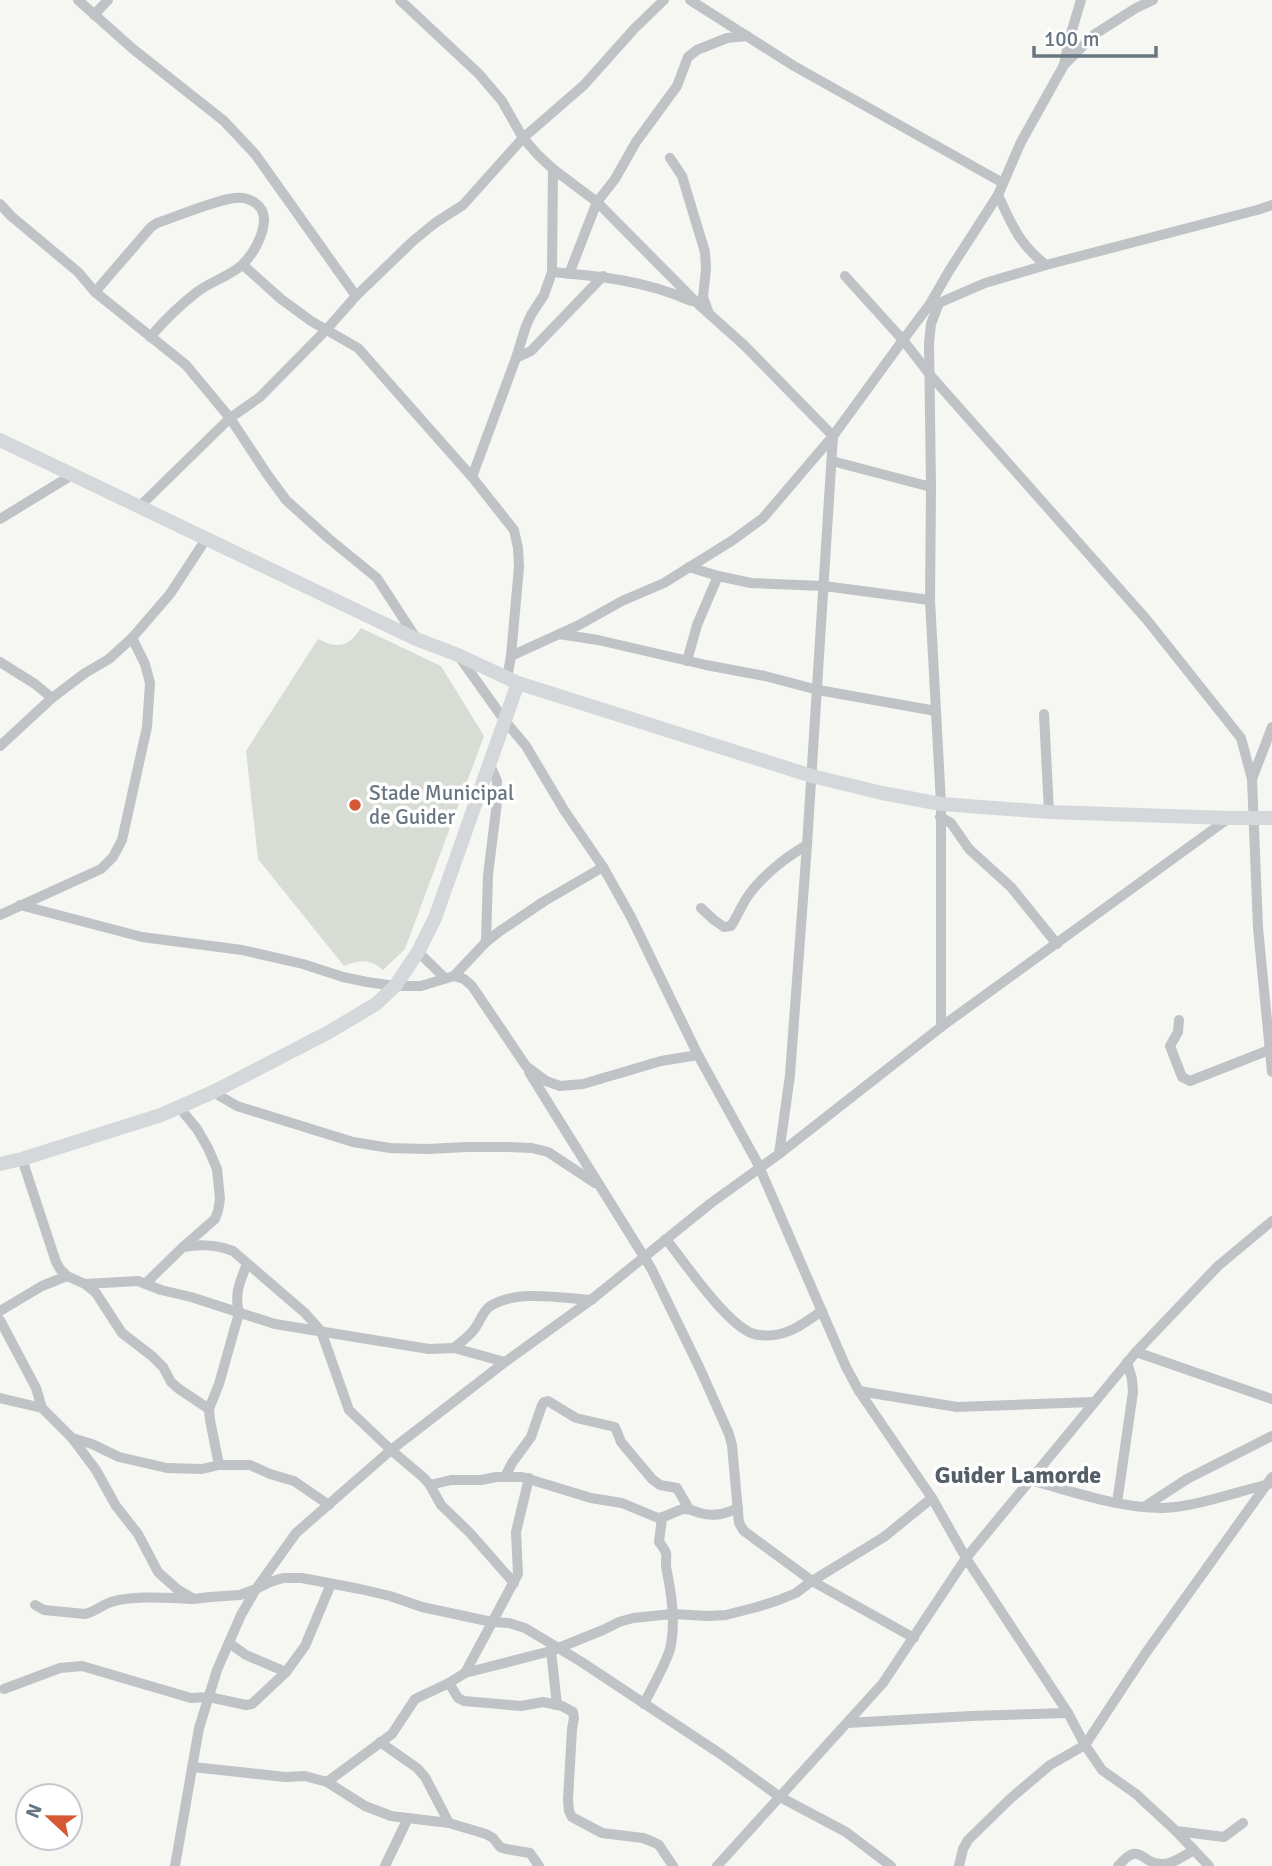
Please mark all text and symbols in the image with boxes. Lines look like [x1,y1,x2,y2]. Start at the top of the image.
scale bar [1034,14,1156,58]
text: 100 m [1044,26,1099,52]
place label: Stade Municipal de Guider [369,780,514,830]
marker: Stade Municipal de Guider [347,797,363,813]
district label: Guider Lamorde [935,1460,1101,1490]
north arrow [14,1782,84,1852]
text: N [21,1800,48,1822]

